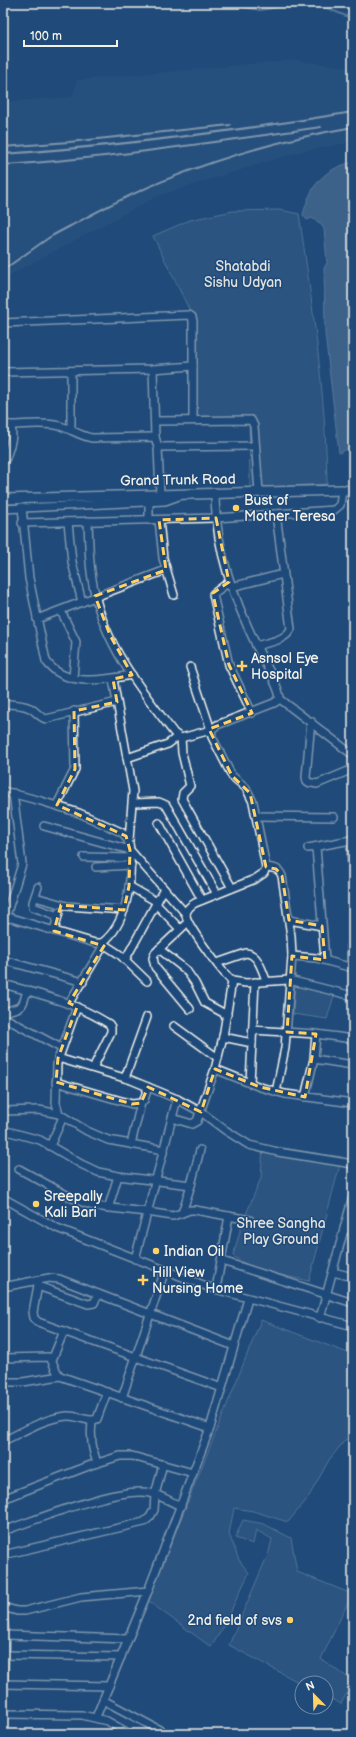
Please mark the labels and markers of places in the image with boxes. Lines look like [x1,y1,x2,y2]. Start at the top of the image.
place label: Bust of Mother Teresa [244,492,336,525]
marker: Bust of Mother Teresa [231,503,241,513]
place label: Asnsol Eye Hospital [251,650,319,683]
marker: Asnsol Eye Hospital [236,660,248,672]
place label: Sreepally Kali Bari [44,1188,103,1221]
marker: Sreepally Kali Bari [31,1199,41,1209]
place label: Indian Oil [164,1243,224,1260]
marker: Indian Oil [151,1246,161,1256]
place label: Hill View Nursing Home [152,1264,243,1297]
marker: Hill View Nursing Home [137,1274,149,1286]
place label: 2nd field of svs [188,1612,282,1629]
marker: 2nd field of svs [285,1615,295,1625]

